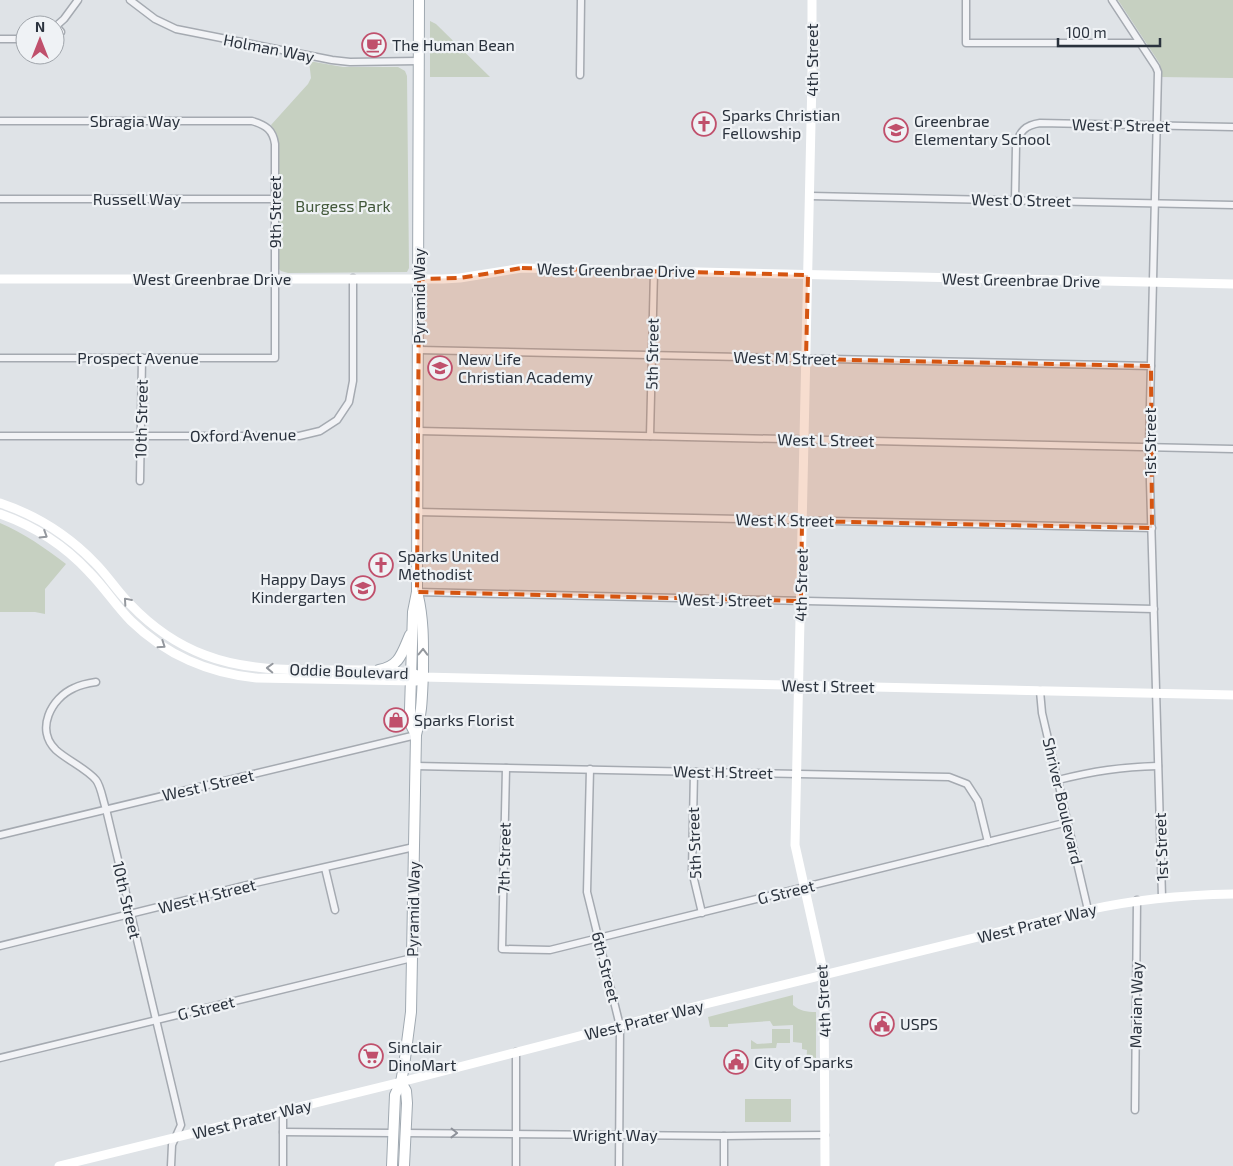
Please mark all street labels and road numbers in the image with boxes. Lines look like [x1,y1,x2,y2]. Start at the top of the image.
street label: 4th Street [802,23,821,97]
street label: Holman Way [222,29,317,66]
street label: Sbragia Way [90,111,181,130]
street label: West P Street [1072,114,1170,135]
street label: 9th Street [265,176,284,248]
street label: Russell Way [93,189,182,208]
street label: West O Street [971,189,1071,210]
street label: Pyramid Way [409,248,428,344]
street label: West Greenbrae Drive [537,259,695,280]
street label: West Greenbrae Drive [133,269,291,288]
street label: West Greenbrae Drive [942,269,1100,290]
street label: 5th Street [641,318,662,390]
street label: West M Street [733,347,837,368]
street label: Prospect Avenue [77,348,199,367]
street label: 10th Street [130,379,151,459]
street label: 1st Street [1140,408,1159,476]
street label: Oxford Avenue [190,424,296,445]
street label: West L Street [777,429,875,450]
street label: West K Street [736,509,834,530]
street label: 4th Street [790,548,811,622]
street label: West J Street [678,589,772,610]
street label: Oddie Boulevard [289,659,409,682]
street label: West I Street [781,675,875,696]
street label: Shriver Boulevard [1040,736,1087,866]
street label: West H Street [673,761,773,782]
street label: West I Street [160,765,256,804]
street label: 5th Street [683,807,704,879]
street label: 1st Street [1150,812,1171,882]
street label: 7th Street [493,822,514,894]
street label: 10th Street [109,859,146,941]
street label: Pyramid Way [402,860,423,957]
street label: West H Street [156,874,258,917]
street label: G Street [755,875,816,908]
street label: West Prater Way [975,898,1099,947]
street label: 6th Street [588,929,624,1004]
street label: Marian Way [1125,961,1146,1049]
street label: 4th Street [811,964,834,1038]
street label: G Street [175,991,236,1024]
street label: West Prater Way [582,995,706,1044]
street label: West Prater Way [190,1094,314,1143]
street label: Wright Way [572,1125,658,1144]

